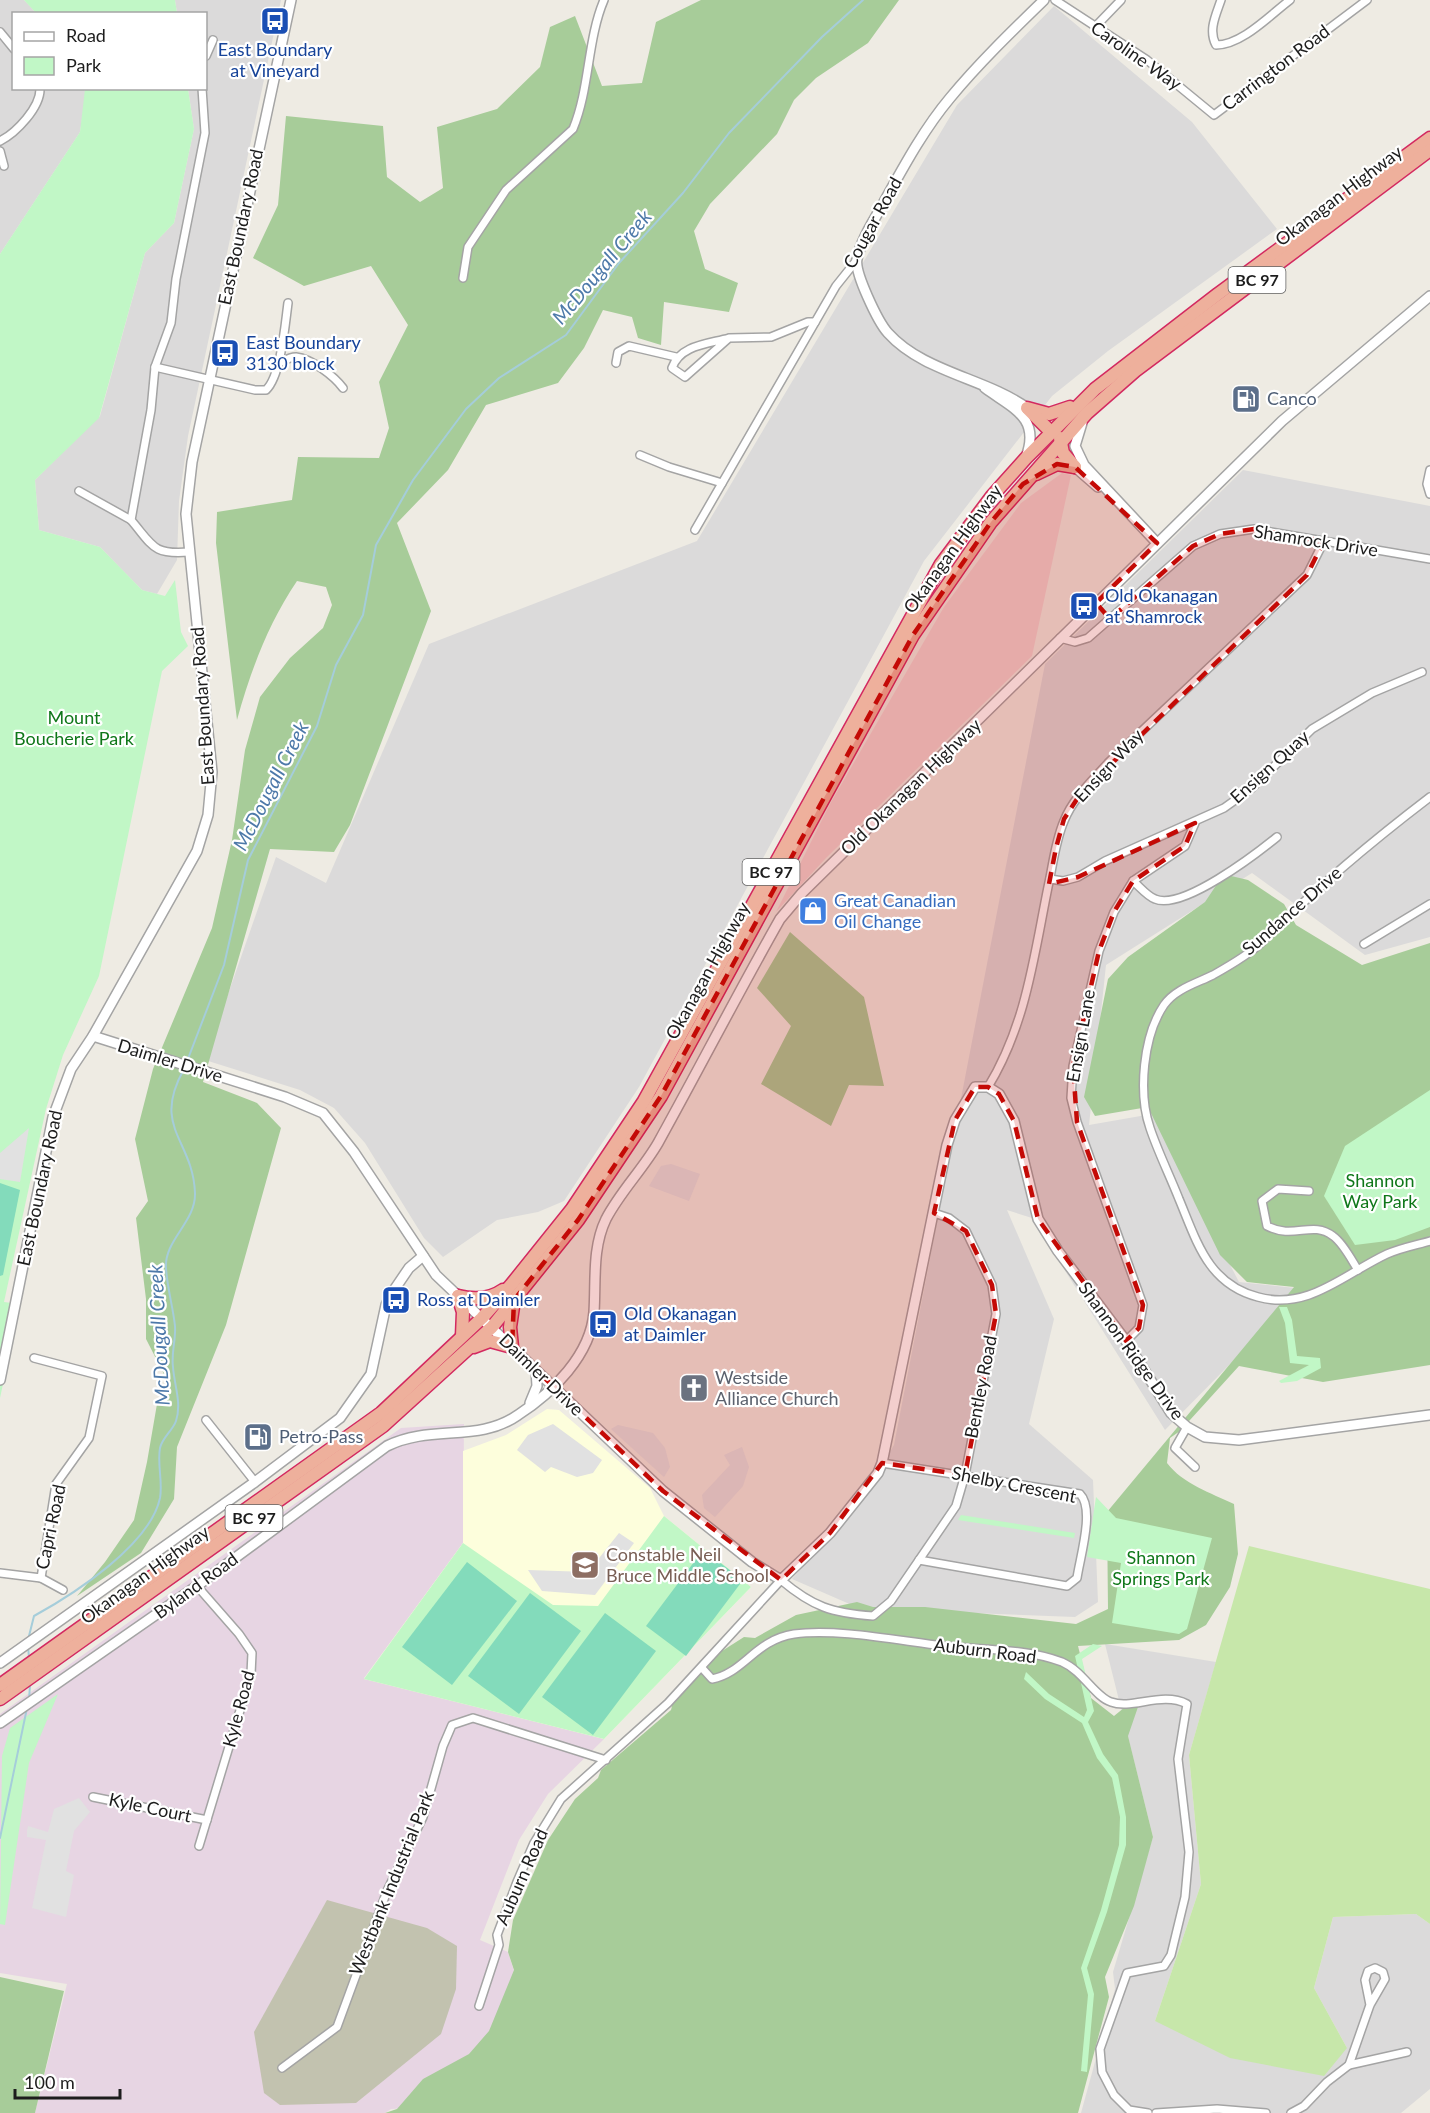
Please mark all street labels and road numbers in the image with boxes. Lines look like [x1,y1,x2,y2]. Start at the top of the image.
street label: Caroline Way [1087,16,1187,95]
street label: Carrington Road [1217,20,1334,115]
street label: Okanagan Highway [1270,140,1407,250]
street label: East Boundary Road [213,147,267,307]
street label: Cougar Road [838,173,906,272]
road number: BC 97 [1228,267,1286,293]
street label: Okanagan Highway [898,479,1007,617]
street label: Shamrock Drive [1253,519,1380,561]
street label: East Boundary Road [185,626,219,786]
street label: Old Okanagan Highway [835,713,986,859]
street label: Ensign Way [1069,724,1148,806]
street label: Ensign Quay [1225,725,1314,807]
road number: BC 97 [742,859,800,885]
street label: Sundance Drive [1237,861,1345,959]
street label: Okanagan Highway [660,897,754,1043]
street label: Ensign Lane [1061,988,1099,1084]
street label: Daimler Drive [115,1034,226,1086]
street label: East Boundary Road [12,1108,66,1268]
street label: Shannon Ridge Drive [1074,1277,1189,1424]
street label: Daimler Drive [495,1329,589,1420]
street label: Bentley Road [959,1334,1001,1440]
street label: Shelby Crescent [950,1461,1079,1507]
street label: Capri Road [30,1482,70,1571]
road number: BC 97 [226,1505,282,1531]
street label: Okanagan Highway [76,1520,214,1628]
street label: Byland Road [149,1547,242,1623]
street label: Auburn Road [933,1633,1038,1667]
street label: Kyle Road [217,1668,259,1750]
street label: Westbank Industrial Park [344,1786,439,1978]
street label: Kyle Court [107,1788,194,1827]
street label: Auburn Road [490,1825,552,1928]

